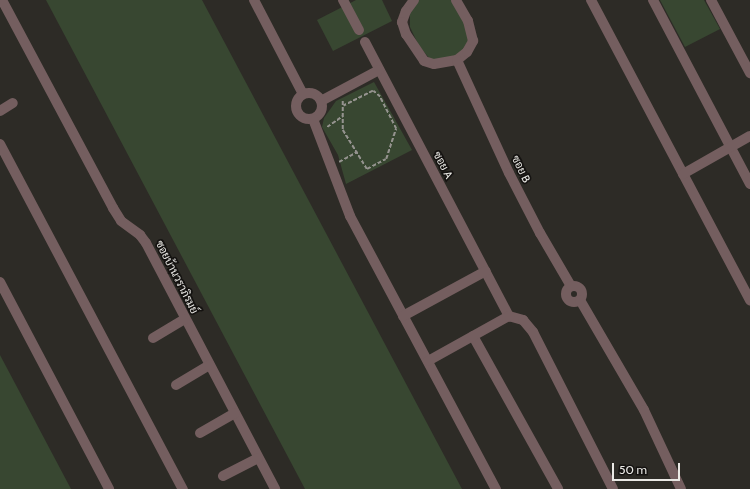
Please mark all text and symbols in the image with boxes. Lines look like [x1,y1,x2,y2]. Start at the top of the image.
street label: ซอย A [430,149,456,181]
street label: ซอย B [509,153,533,185]
street label: ซอยบ้านวราภิรมย์ [153,238,201,316]
scale bar [614,455,682,481]
text: 50 m [619,462,647,477]

